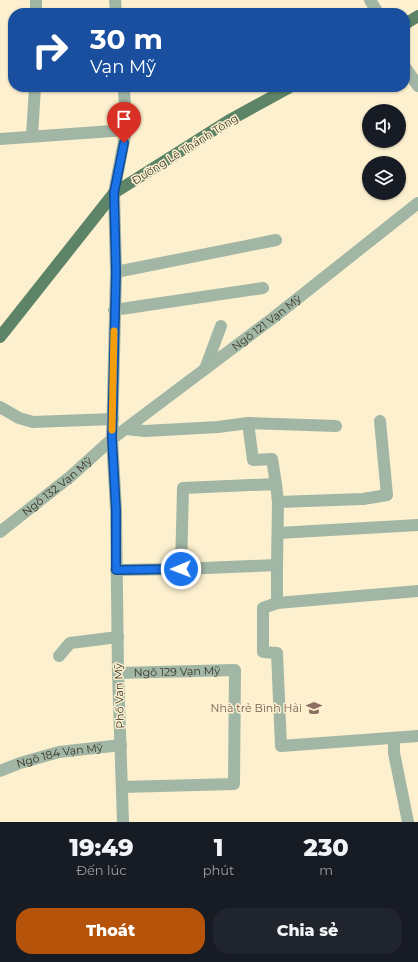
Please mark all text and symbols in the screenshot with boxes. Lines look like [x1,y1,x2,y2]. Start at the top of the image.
text: 30 m [90,22,163,56]
icon: right [24,24,76,76]
text: Vạn Mỹ [90,56,156,78]
pin [107,102,141,143]
map controls [362,104,406,200]
button: sound [362,104,406,148]
icon: arrive [113,108,135,130]
street label: Đường Lê Thánh Tông [129,111,241,187]
button: layers [362,156,406,200]
street label: Ngõ 121 Vạn Mỹ [229,291,304,354]
street label: Ngõ 132 Vạn Mỹ [19,454,95,519]
position arrow [160,548,202,590]
street label: Phố Vạn Mỹ [111,663,127,729]
street label: Ngõ 129 Vạn Mỹ [134,663,220,680]
school or university icon: Nhà trẻ Bình Hải [305,699,323,717]
place label: Nhà trẻ Bình Hải [211,701,302,715]
street label: Ngõ 184 Vạn Mỹ [15,740,103,771]
text: 19:49 [69,833,134,862]
text: 1 [214,833,223,862]
text: 230 [304,833,349,862]
text: Đến lúc [76,862,127,878]
text: phút [203,862,234,878]
text: m [319,862,333,878]
button: Thoát [16,908,205,954]
button: Chia sẻ [213,908,402,954]

